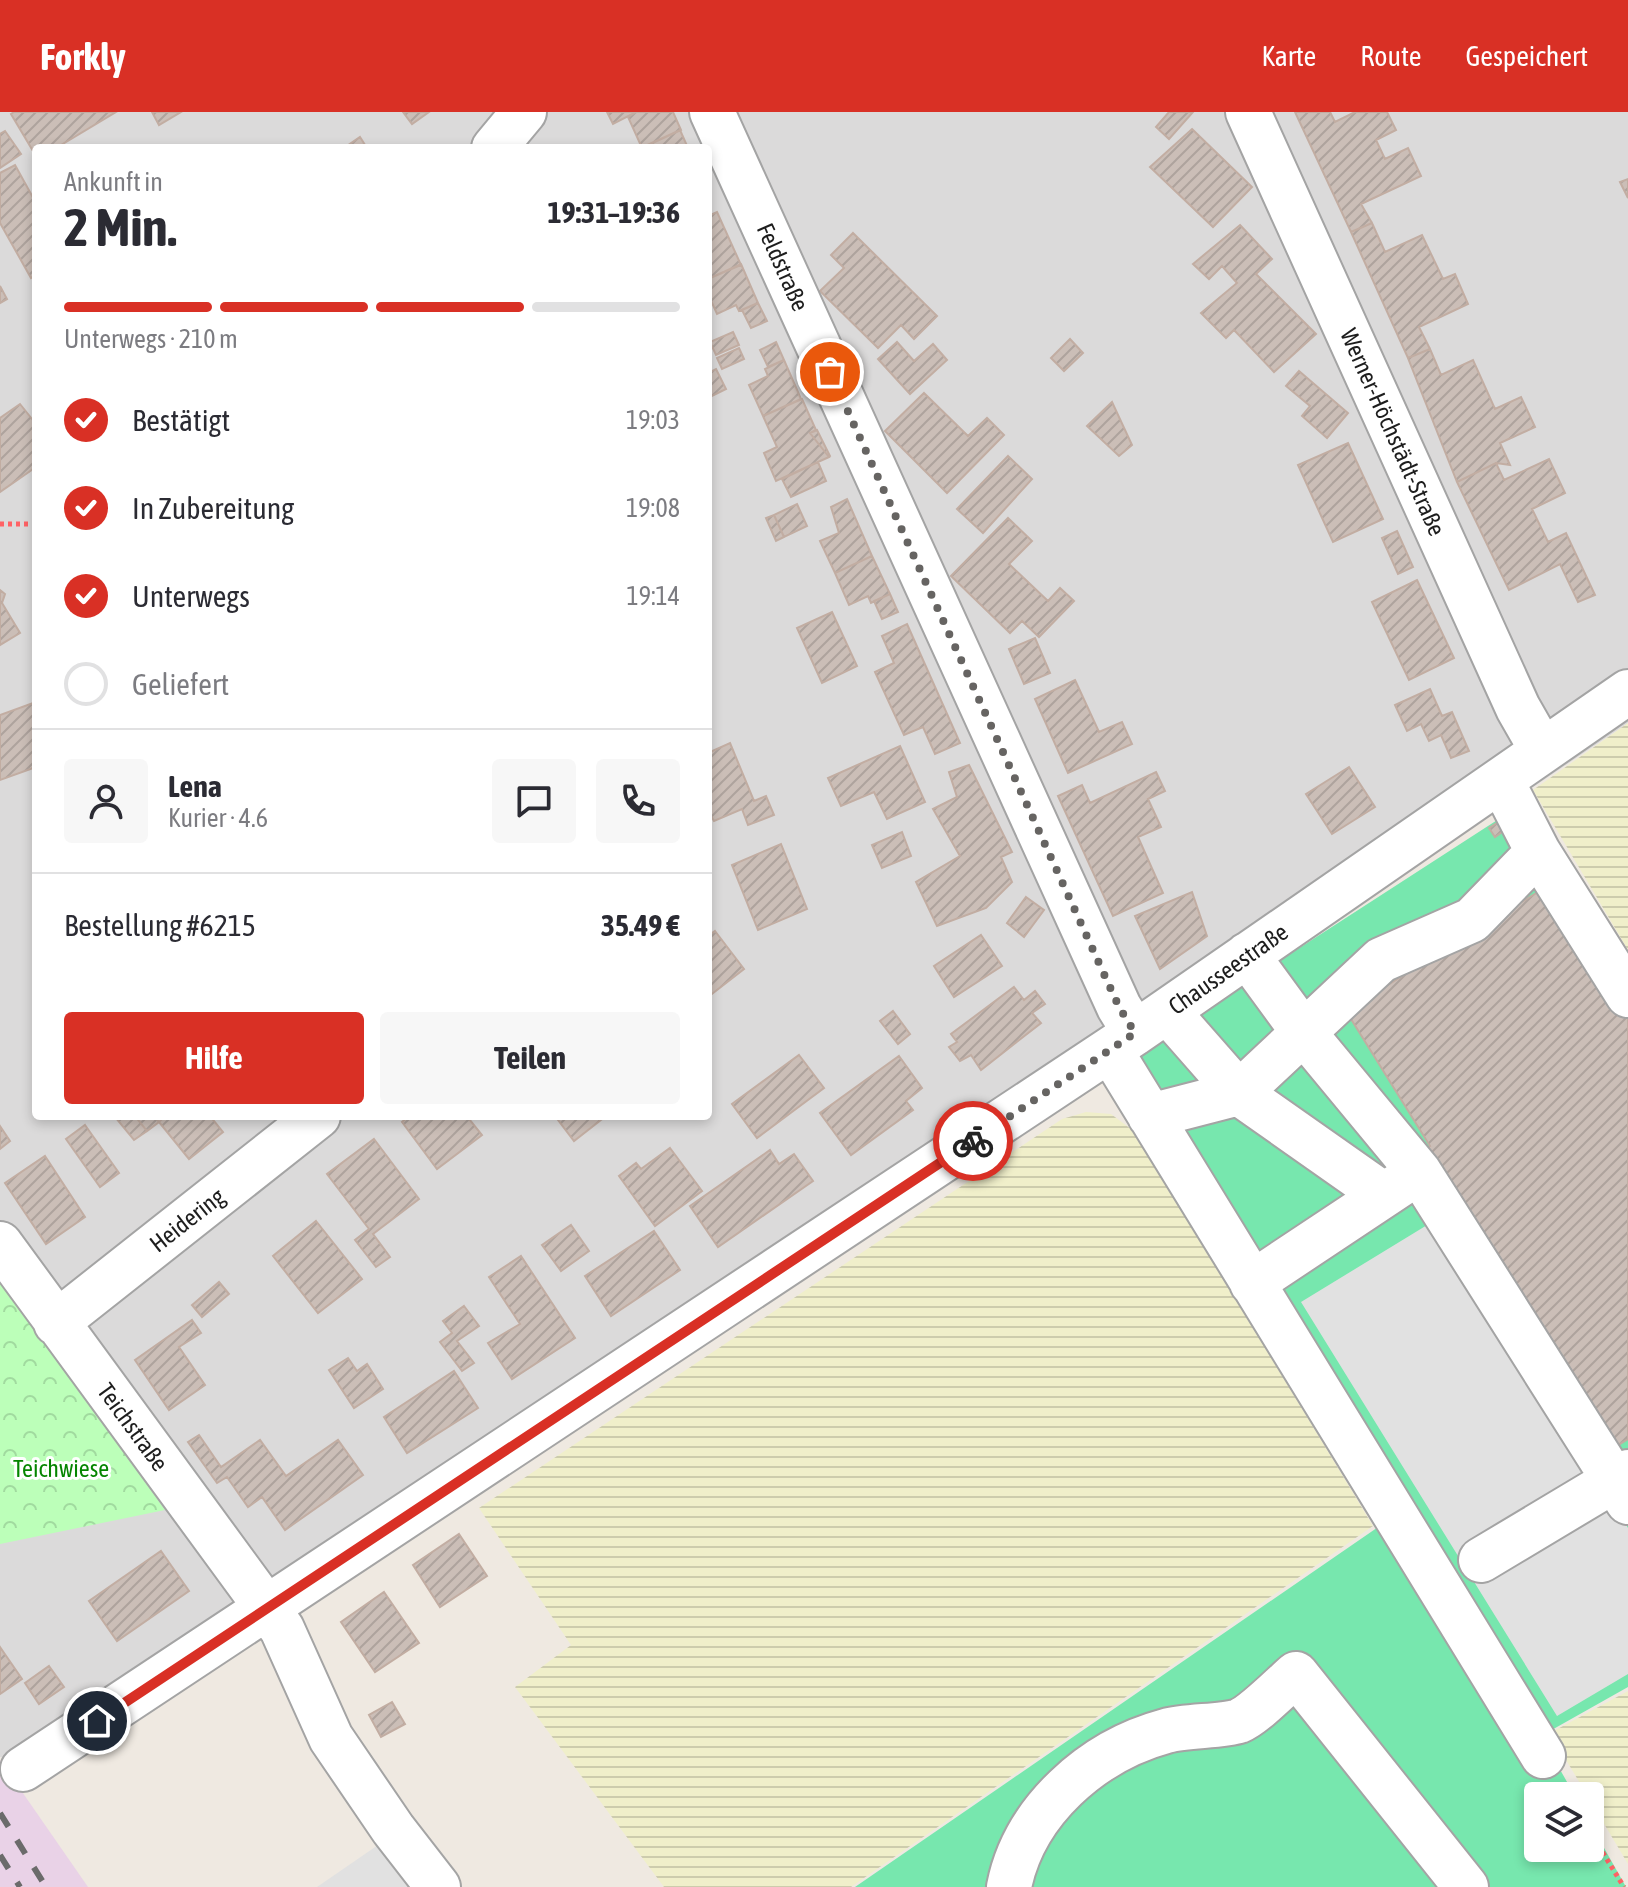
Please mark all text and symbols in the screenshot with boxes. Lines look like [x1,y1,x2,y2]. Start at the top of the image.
text: Forkly [40,35,126,78]
text: Karte [1262,40,1316,72]
text: Route [1360,40,1421,72]
text: Gespeichert [1465,40,1588,72]
text: Ankunft in [64,167,163,197]
text: 19:31–19:36 [548,195,680,229]
text: 2 Min. [64,197,177,257]
street label: Feldstraße [752,219,814,315]
text: Unterwegs · 210 m [64,324,238,354]
street label: Werner-Höchstädt-Straße [1335,324,1451,540]
pin [796,338,864,406]
icon: bag [808,350,852,394]
icon: check [64,398,108,442]
text: Bestätigt [132,403,230,437]
text: 19:03 [626,405,680,435]
icon: check [64,486,108,530]
text: In Zubereitung [132,491,294,525]
text: 19:08 [626,493,680,523]
icon: check [64,574,108,618]
text: Unterwegs [132,579,250,613]
text: 19:14 [626,581,680,611]
text: Geliefert [132,667,229,701]
button: person [64,759,148,843]
button: chat [492,759,576,843]
button: phone [596,759,680,843]
text: Lena [168,769,222,803]
text: Kurier · 4.6 [168,803,268,833]
text: Bestellung #6215 [64,908,256,942]
text: 35.49 € [601,908,680,942]
street label: Chausseestraße [1163,918,1293,1020]
button: Hilfe [64,1012,364,1104]
button: Teilen [380,1012,680,1104]
courier [933,1101,1013,1181]
icon: bike [951,1119,995,1163]
street label: Heidering [144,1182,230,1257]
street label: Teichstraße [92,1378,174,1476]
park label: Teichwiese [13,1455,109,1482]
pin [63,1687,131,1755]
icon: home [75,1699,119,1743]
map controls [1524,1782,1604,1862]
button: layers [1524,1782,1604,1862]

